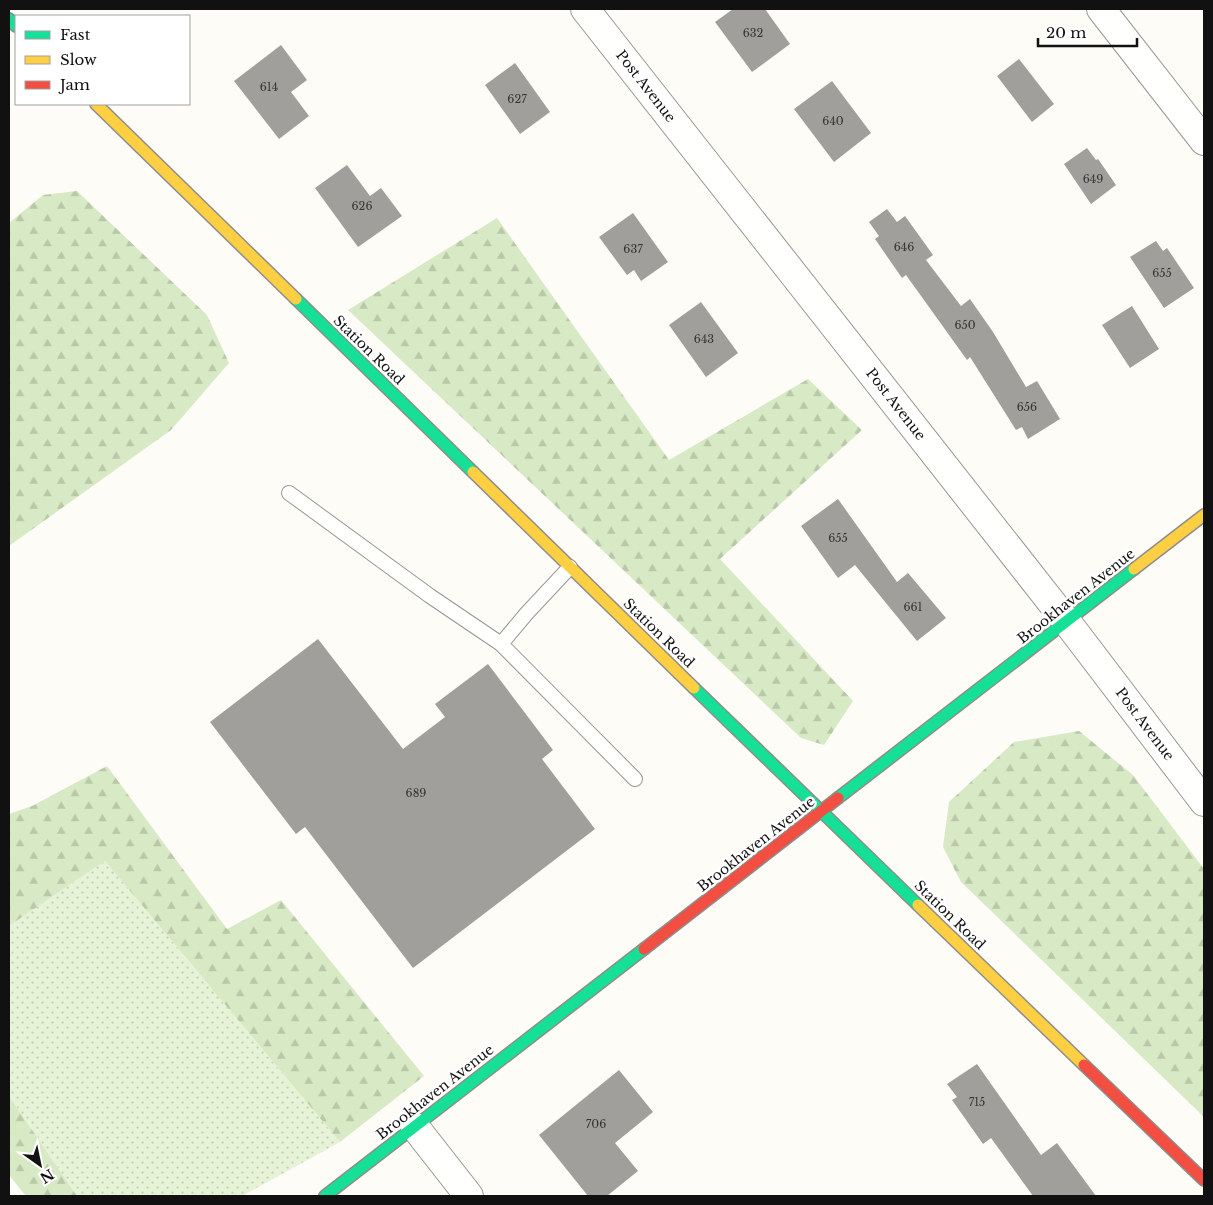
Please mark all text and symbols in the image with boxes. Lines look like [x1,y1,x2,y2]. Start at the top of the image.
legend [15,15,190,105]
scale bar [1038,15,1137,47]
text: 20 m [1046,23,1086,42]
text: Fast [60,25,91,44]
house number: 632 [743,26,764,40]
street label: Post Avenue [612,46,680,126]
text: Slow [60,50,97,69]
text: Jam [58,75,90,94]
house number: 614 [260,80,278,94]
house number: 627 [507,92,527,106]
house number: 640 [822,114,844,128]
house number: 649 [1083,172,1103,186]
house number: 626 [352,199,372,213]
house number: 646 [894,240,914,254]
house number: 637 [623,242,643,256]
house number: 655 [1152,266,1172,280]
street label: Station Road [330,312,409,389]
house number: 650 [954,318,976,332]
house number: 643 [694,332,714,346]
street label: Post Avenue [862,364,930,444]
house number: 656 [1017,400,1037,414]
house number: 655 [828,531,848,545]
street label: Brookhaven Avenue [1014,545,1138,647]
street label: Station Road [620,595,699,672]
house number: 661 [903,600,923,614]
street label: Post Avenue [1112,684,1178,764]
house number: 689 [406,786,426,800]
street label: Brookhaven Avenue [694,793,818,895]
street label: Station Road [911,877,990,954]
street label: Brookhaven Avenue [373,1041,497,1143]
house number: 715 [969,1095,985,1109]
house number: 706 [586,1117,606,1131]
north arrow [15,1140,65,1190]
text: N [37,1165,58,1187]

